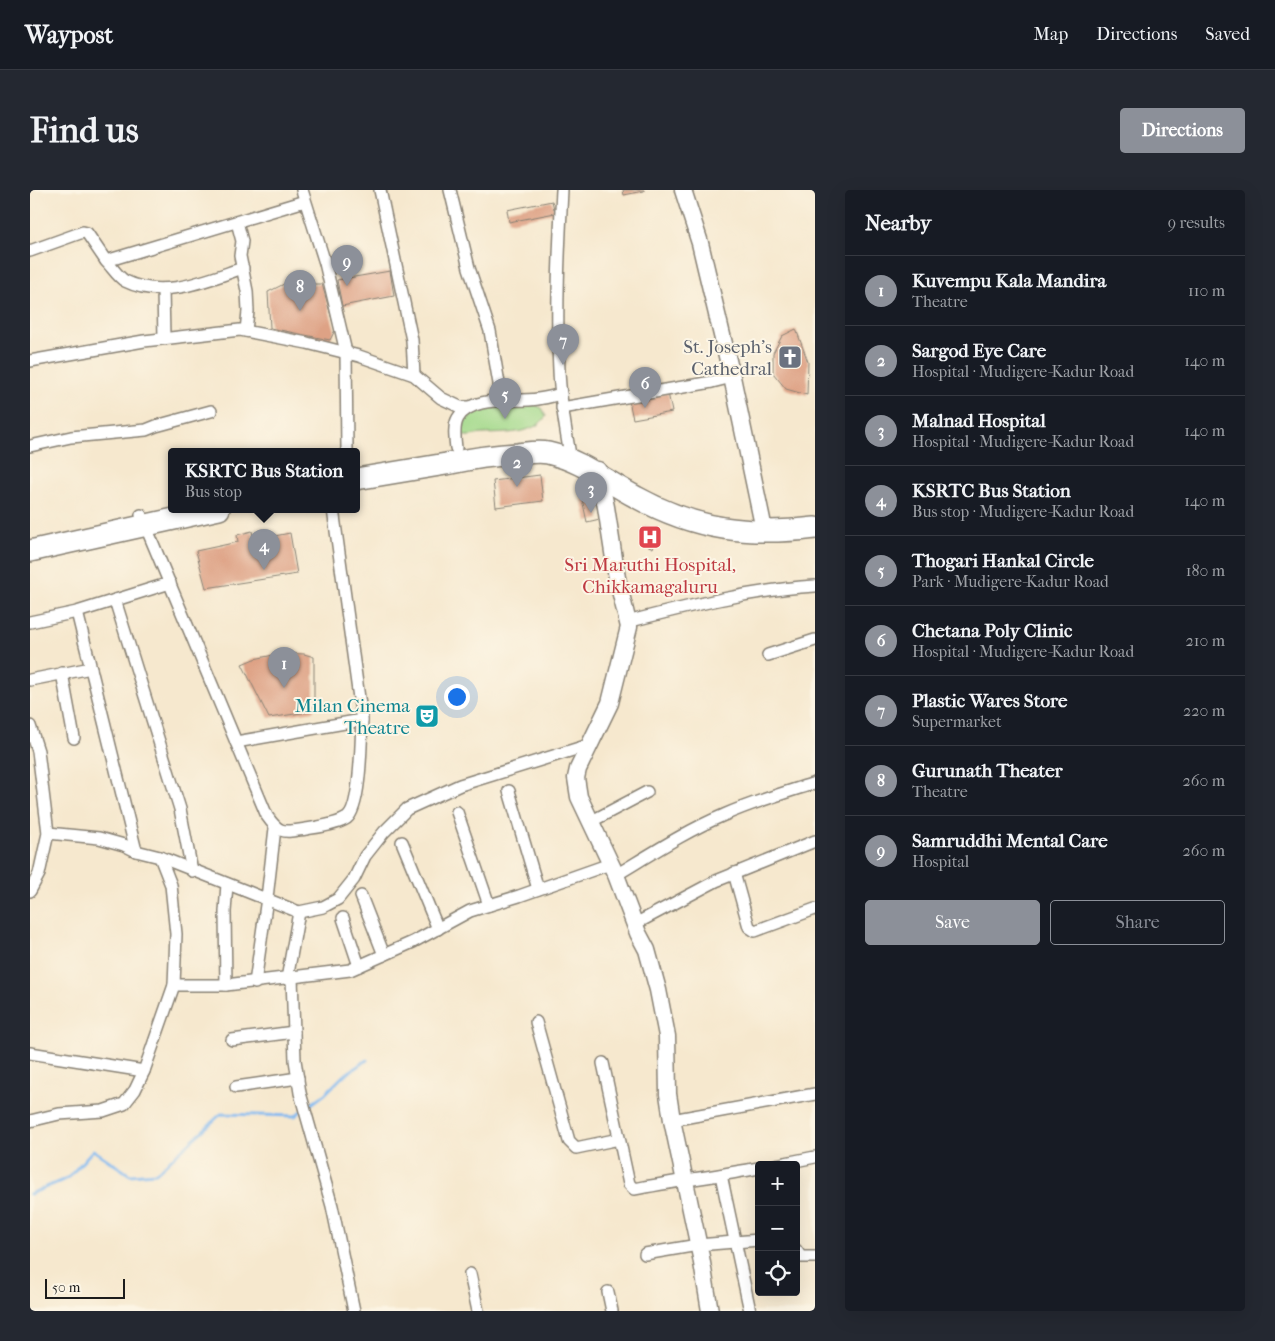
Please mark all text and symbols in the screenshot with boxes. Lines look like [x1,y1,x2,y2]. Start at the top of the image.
text: Waypost [25,21,113,49]
text: Map [1034,24,1068,45]
text: Directions [1096,24,1177,45]
text: Saved [1205,24,1250,45]
button: Directions [1120,108,1245,153]
text: Find us [30,110,139,151]
text: Nearby [865,211,931,235]
text: 9 results [1168,213,1225,232]
pin: 9 [331,245,363,286]
pin: 8 [284,270,316,311]
text: Kuvempu Kala Mandira [912,270,1106,292]
text: 1 [878,281,884,300]
text: 110 m [1188,281,1225,300]
text: Theatre [912,292,968,311]
pin: 7 [547,324,579,365]
place label: St. Joseph's Cathedral [683,336,772,380]
text: Sargod Eye Care [912,340,1046,362]
church icon: St. Joseph's Cathedral [777,344,803,370]
text: 2 [877,351,885,370]
text: 140 m [1184,351,1225,370]
text: Hospital · Mudigere-Kadur Road [912,362,1134,381]
pin: 6 [629,367,661,408]
pin: 5 [489,378,521,419]
text: Malnad Hospital [912,410,1046,432]
text: 3 [878,421,884,440]
text: 140 m [1184,421,1225,440]
text: Hospital · Mudigere-Kadur Road [912,432,1134,451]
pin: 2 [501,446,533,487]
popup [168,448,360,513]
text: KSRTC Bus Station [185,460,343,482]
pin: 3 [575,472,607,513]
text: KSRTC Bus Station [912,480,1071,502]
text: Bus stop [185,482,242,501]
text: 4 [876,491,886,510]
text: 140 m [1184,491,1225,510]
text: Bus stop · Mudigere-Kadur Road [912,502,1134,521]
hospital icon: Sri Maruthi Hospital, Chikkamagaluru [637,524,663,550]
pin: 4 [248,529,280,570]
text: Thogari Hankal Circle [912,550,1094,572]
place label: Sri Maruthi Hospital, Chikkamagaluru [564,554,736,598]
text: 5 [878,561,884,580]
text: 180 m [1186,561,1225,580]
text: Park · Mudigere-Kadur Road [912,572,1109,591]
text: Chetana Poly Clinic [912,620,1072,642]
text: 6 [877,631,885,650]
text: 210 m [1186,631,1225,650]
text: Hospital · Mudigere-Kadur Road [912,642,1134,661]
pin: 1 [268,647,300,688]
your location [444,684,470,710]
text: Plastic Wares Store [912,690,1067,712]
place label: Milan Cinema Theatre [295,695,410,739]
text: 7 [877,701,885,720]
text: 220 m [1183,701,1225,720]
theatre icon: Milan Cinema Theatre [414,703,440,729]
text: Supermarket [912,712,1002,731]
text: Gurunath Theater [912,760,1063,782]
text: 8 [877,771,885,790]
text: 260 m [1183,771,1225,790]
text: Theatre [912,782,968,801]
text: Samruddhi Mental Care [912,830,1108,852]
text: 9 [877,841,885,860]
text: 260 m [1183,841,1225,860]
text: Hospital [912,852,969,871]
button: Save [865,900,1040,945]
button: Share [1050,900,1225,945]
map controls [755,1161,800,1296]
button: + [755,1161,800,1206]
button: − [755,1206,800,1251]
button: locate [755,1251,800,1296]
scale bar [45,1276,125,1299]
text: 50 m [52,1279,80,1296]

